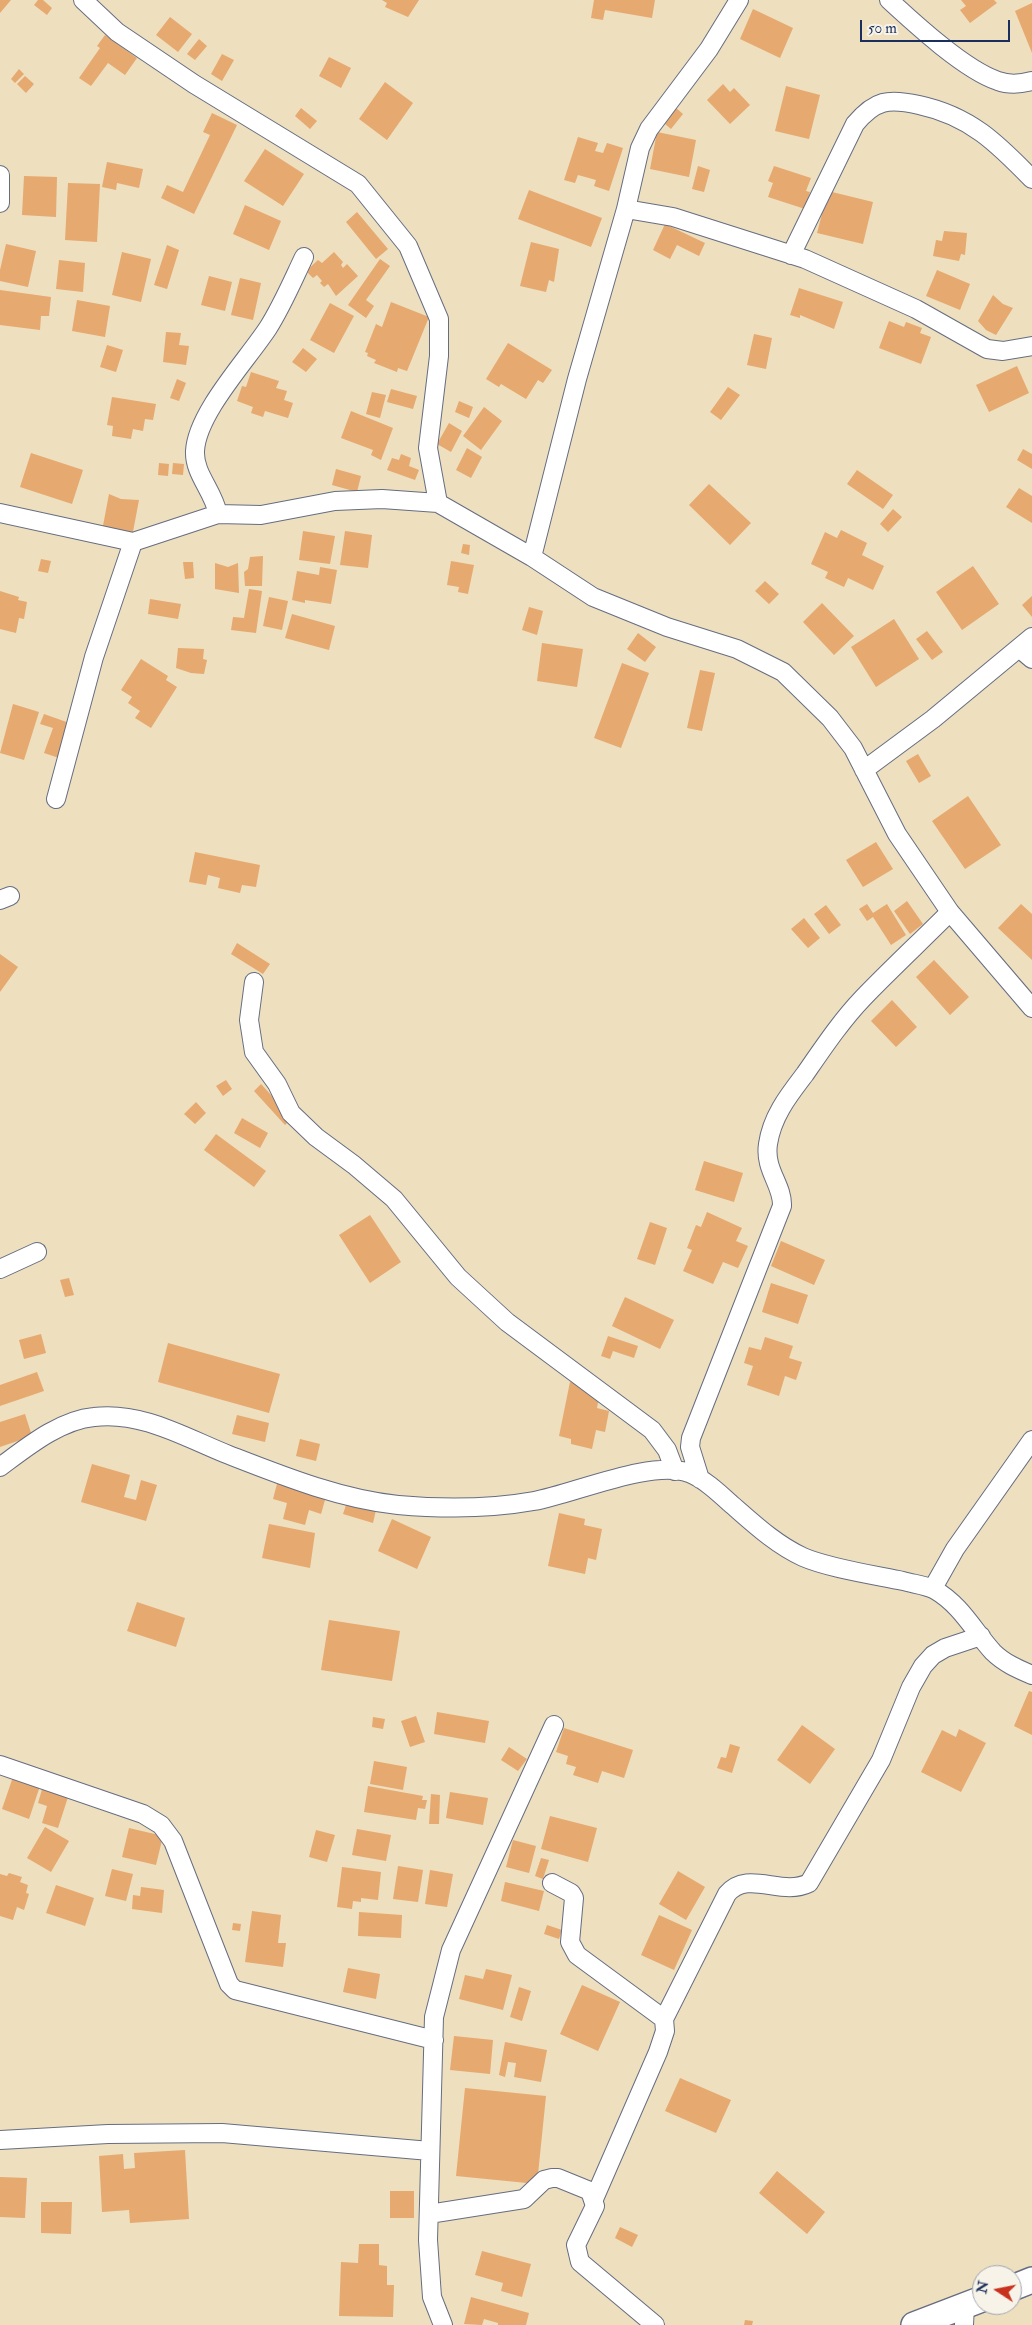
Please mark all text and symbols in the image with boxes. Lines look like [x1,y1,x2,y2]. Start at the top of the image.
scale bar [862,10,1012,42]
text: 50 m [868,19,897,38]
north arrow [972,2265,1022,2315]
text: N [973,2279,992,2295]

